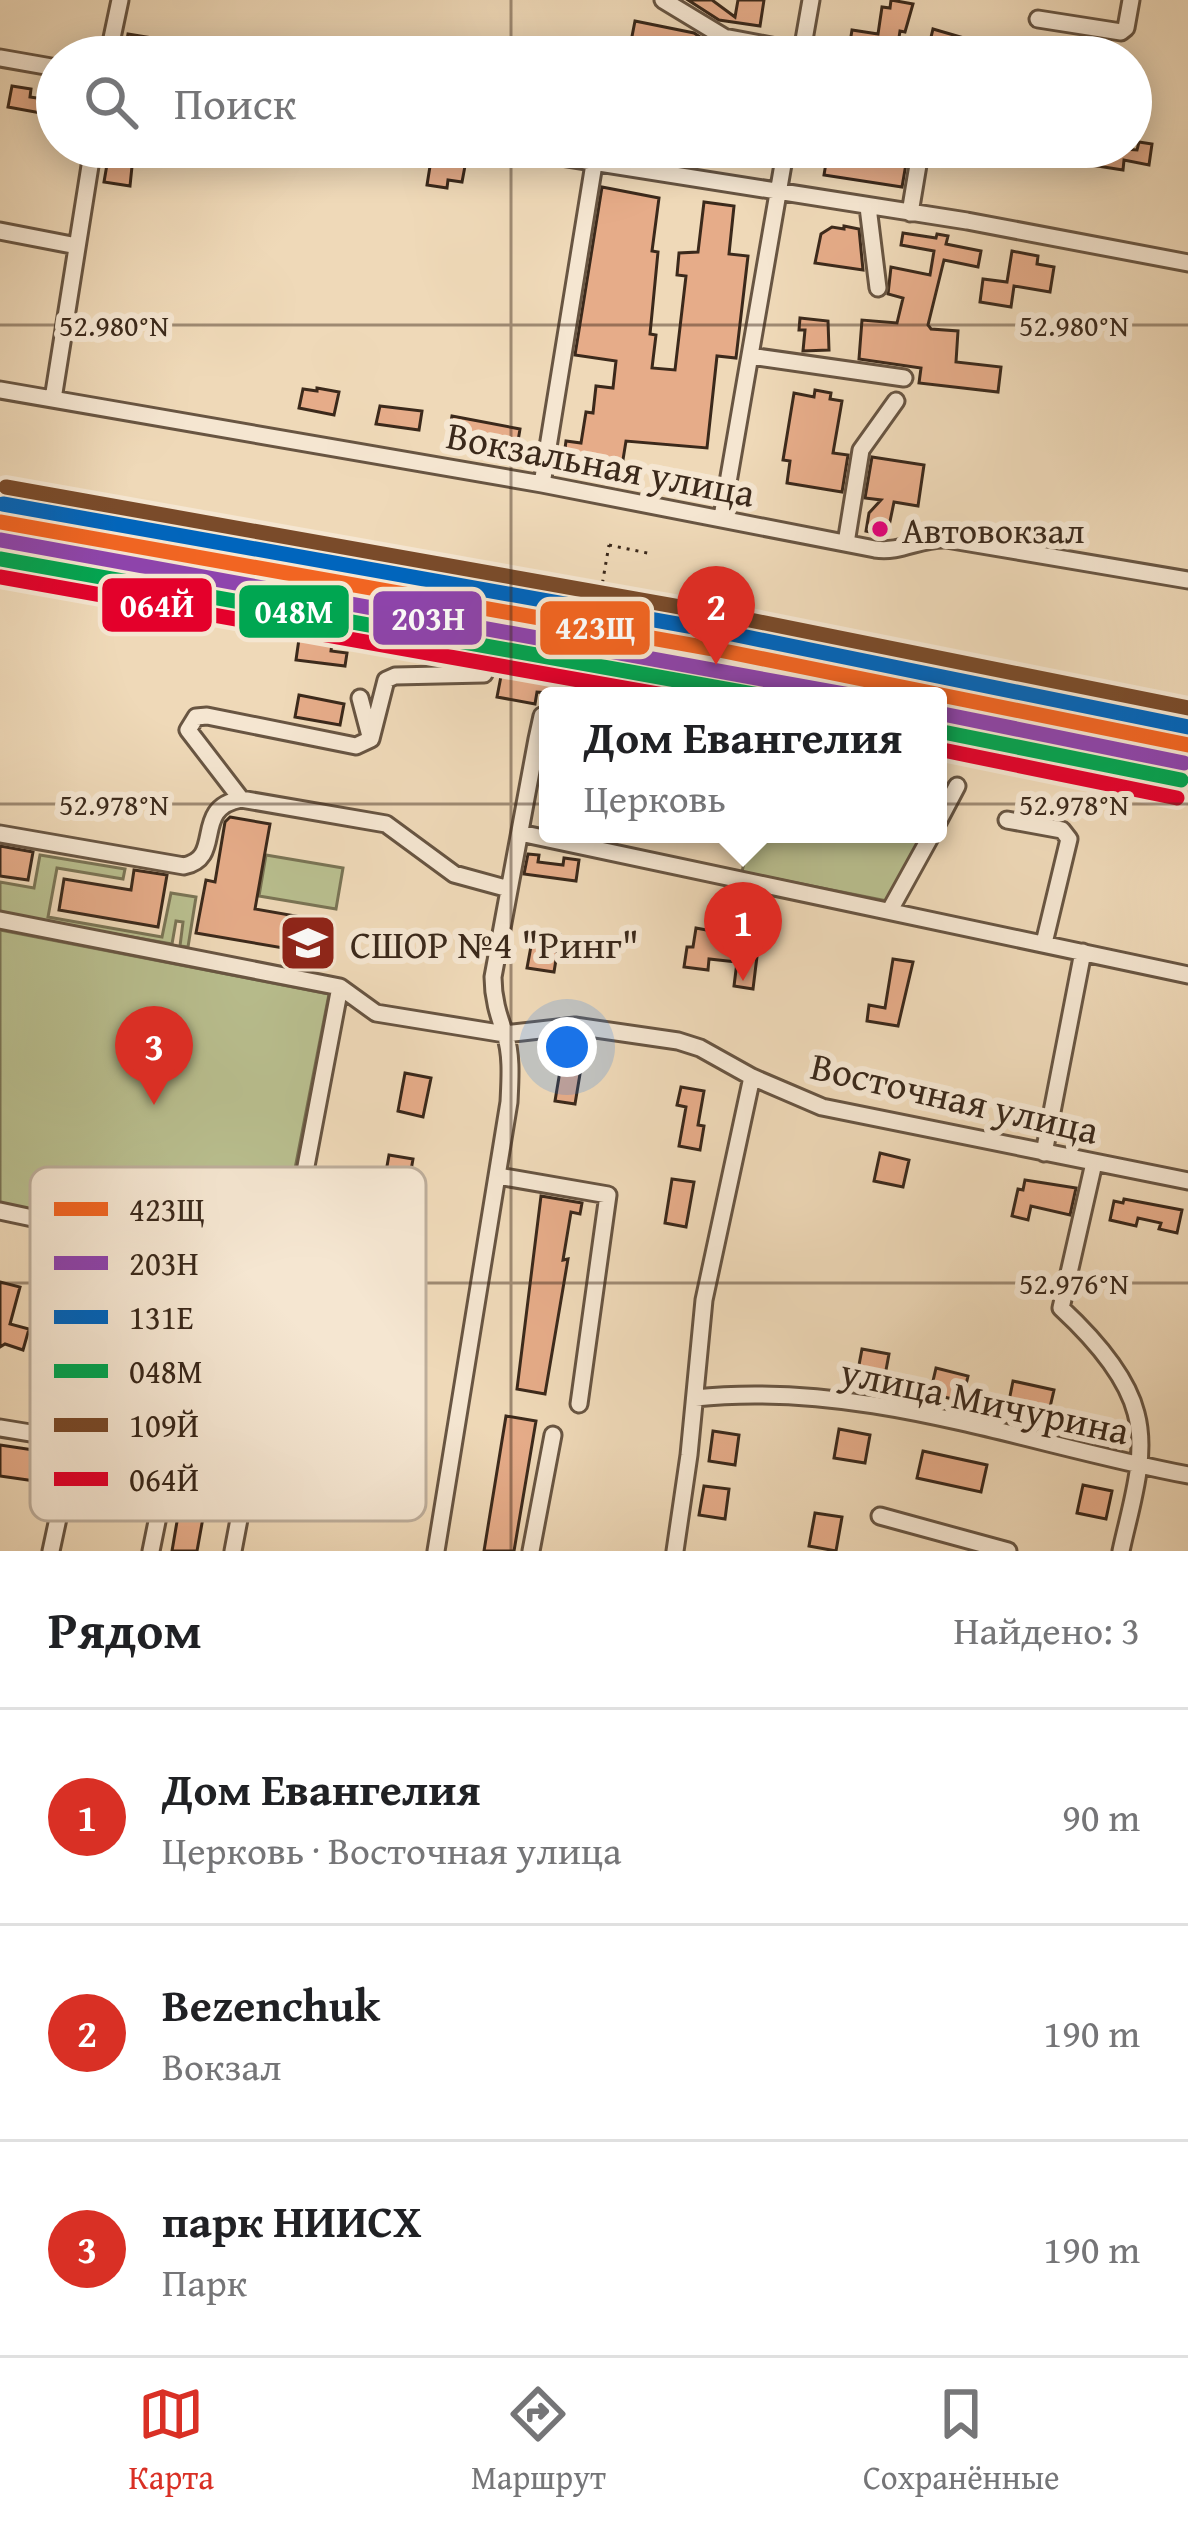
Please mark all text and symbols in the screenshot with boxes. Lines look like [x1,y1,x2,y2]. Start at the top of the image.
search box [36,36,1152,168]
icon: search [78,69,144,135]
text: Поиск [174,70,296,135]
text: 52.980°N [59,303,169,347]
text: 52.980°N [1019,303,1129,347]
street label: Вокзальная улица [442,405,760,521]
place label: Автовокзал [902,503,1085,556]
marker: Автовокзал [869,518,891,540]
pin: 2 [677,566,755,665]
line badge: 064Й [100,576,214,634]
text: 064Й [120,581,194,629]
line badge: 048М [237,583,351,640]
text: 048М [254,587,334,635]
line badge: 203Н [371,589,484,647]
text: 203Н [391,594,465,642]
line badge: 423Щ [538,599,652,657]
text: 423Щ [555,603,635,651]
popup [539,687,947,843]
text: Дом Евангелия [584,704,902,769]
text: Церковь [584,769,726,826]
text: 52.978°N [59,782,169,826]
text: 52.978°N [1019,782,1129,826]
pin: 1 [704,882,782,981]
school or university icon: СШОР №4 "Ринг" [277,912,339,974]
place label: СШОР №4 "Ринг" [350,915,639,972]
pin: 3 [115,1006,193,1105]
your location [537,1017,597,1077]
street label: Восточная улица [806,1036,1105,1158]
legend [30,1167,426,1521]
text: 423Щ [129,1185,205,1233]
text: 203Н [129,1239,199,1287]
text: 52.976°N [1019,1261,1129,1305]
text: 131Е [129,1293,193,1341]
street label: улица Мичурина [834,1341,1135,1459]
text: 048М [129,1347,203,1395]
text: 109Й [129,1401,199,1449]
text: 064Й [129,1455,199,1503]
text: Рядом [48,1592,202,1667]
text: Найдено: 3 [953,1601,1140,1658]
text: Дом Евангелия [162,1756,481,1821]
text: 1 [77,1788,97,1845]
text: 90 m [1062,1788,1140,1845]
text: Церковь · Восточная улица [162,1821,622,1878]
text: Bezenchuk [162,1972,380,2037]
text: 2 [77,2004,97,2061]
text: 190 m [1043,2004,1140,2061]
text: Вокзал [162,2037,281,2094]
text: парк НИИСХ [162,2188,422,2253]
text: 3 [77,2220,97,2277]
text: 190 m [1043,2220,1140,2277]
text: Парк [162,2253,247,2310]
tab: Карта [129,2381,214,2501]
tab: Маршрут [471,2381,606,2501]
tab: Сохранённые [863,2381,1060,2501]

